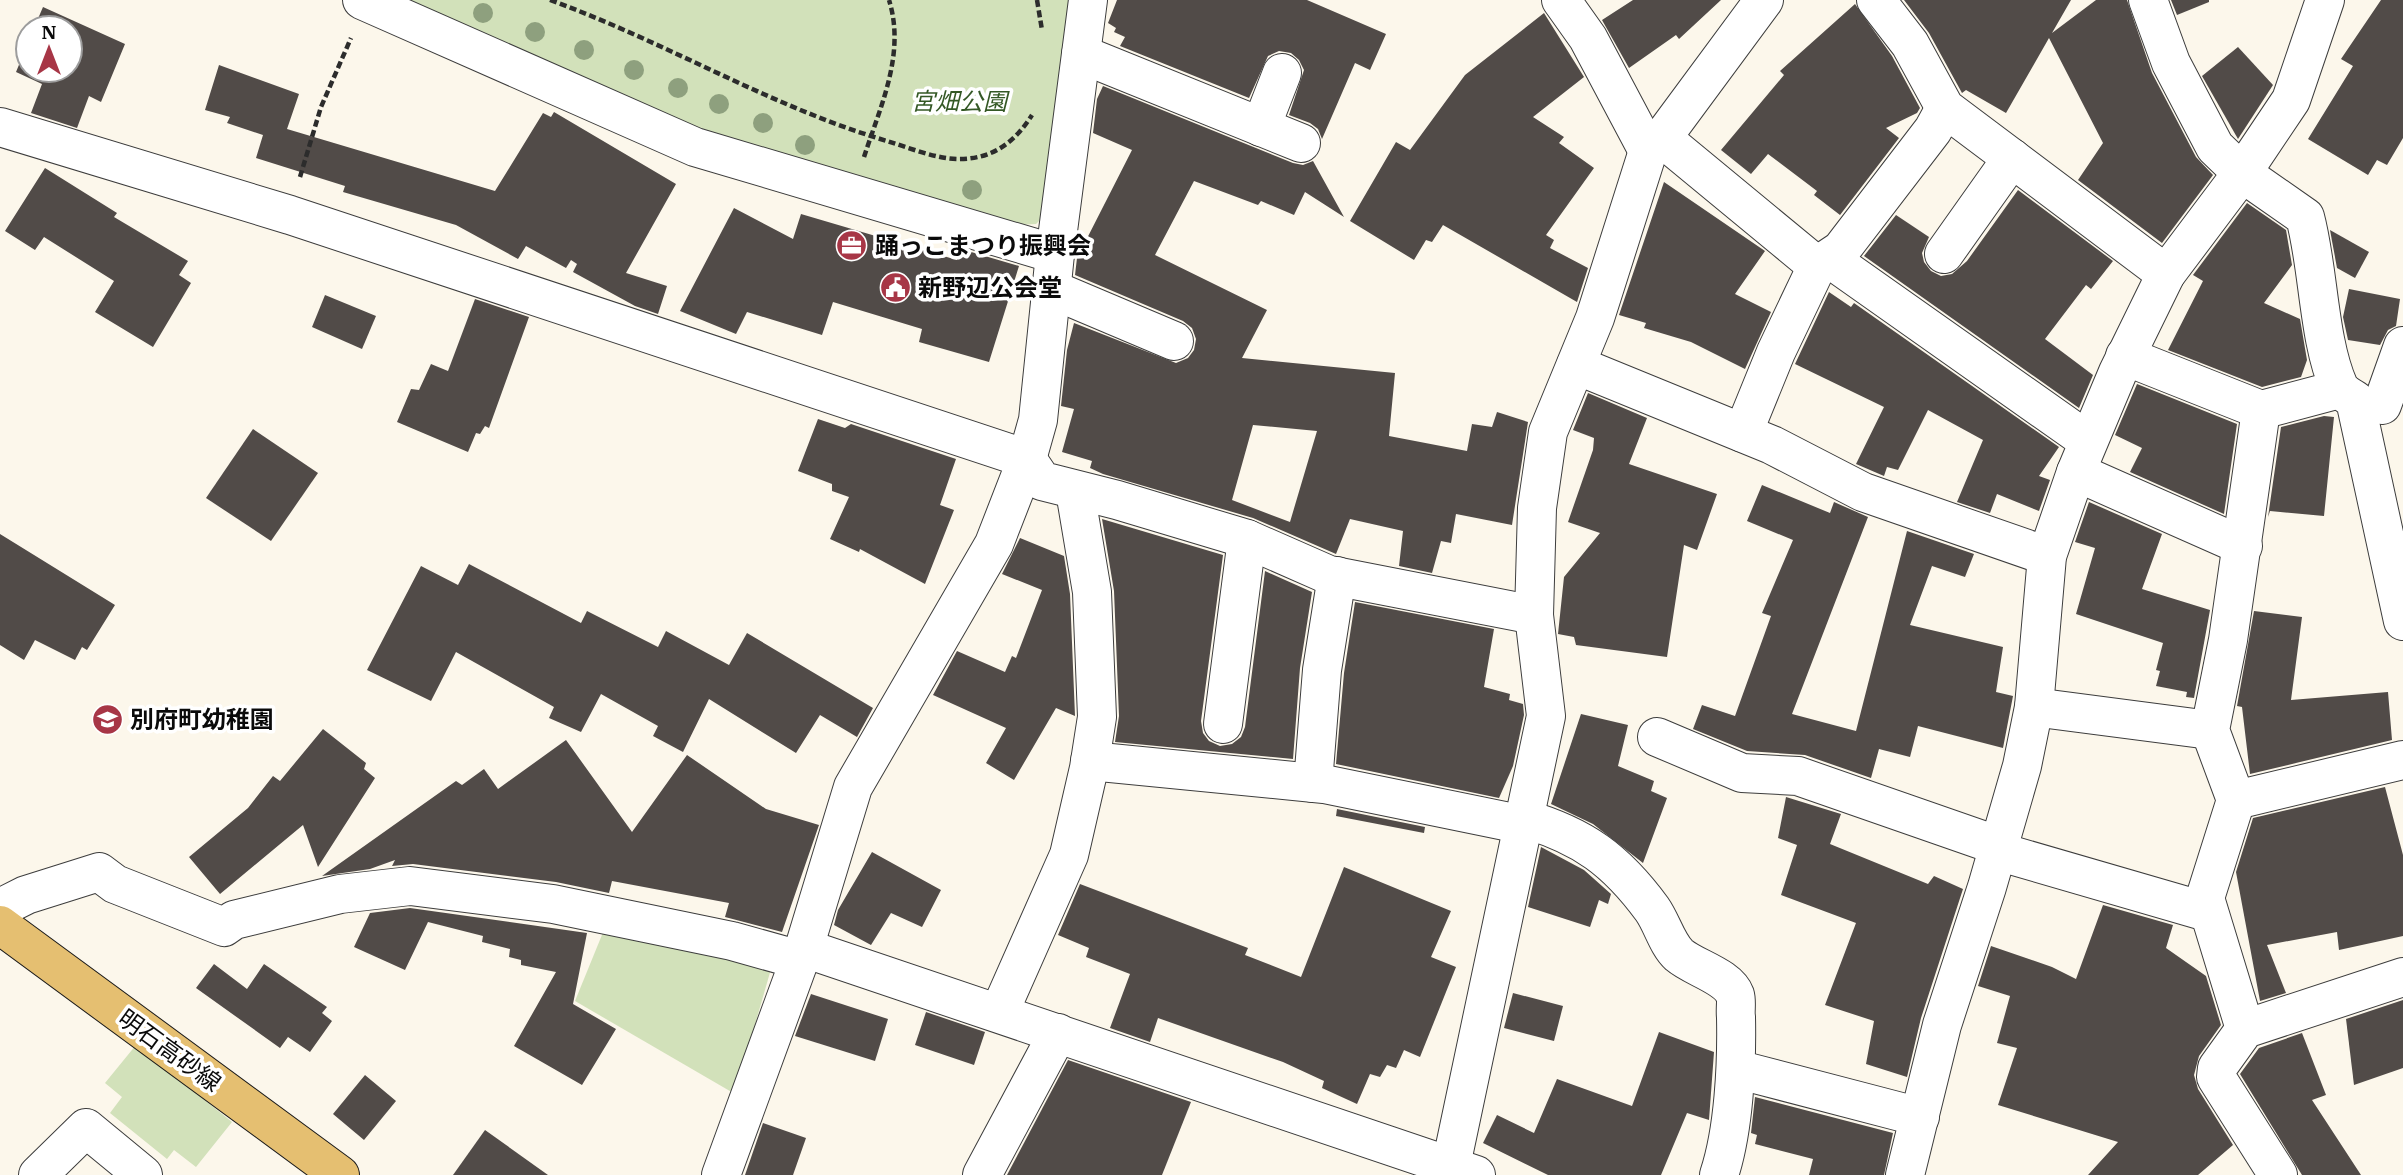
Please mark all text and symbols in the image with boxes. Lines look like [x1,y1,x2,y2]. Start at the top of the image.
north arrow [14,14,84,84]
text: N [41,20,57,44]
park label: 宮畑公園 [911,85,1010,117]
office icon: 踊っこまつり振興会 [835,228,869,262]
place label: 踊っこまつり振興会 [875,229,1091,261]
public building icon: 新野辺公会堂 [878,270,912,304]
place label: 新野辺公会堂 [918,271,1062,303]
school or university icon: 別府町幼稚園 [90,702,124,736]
place label: 別府町幼稚園 [130,703,274,735]
street label: 明石高砂線 [112,1002,228,1098]

